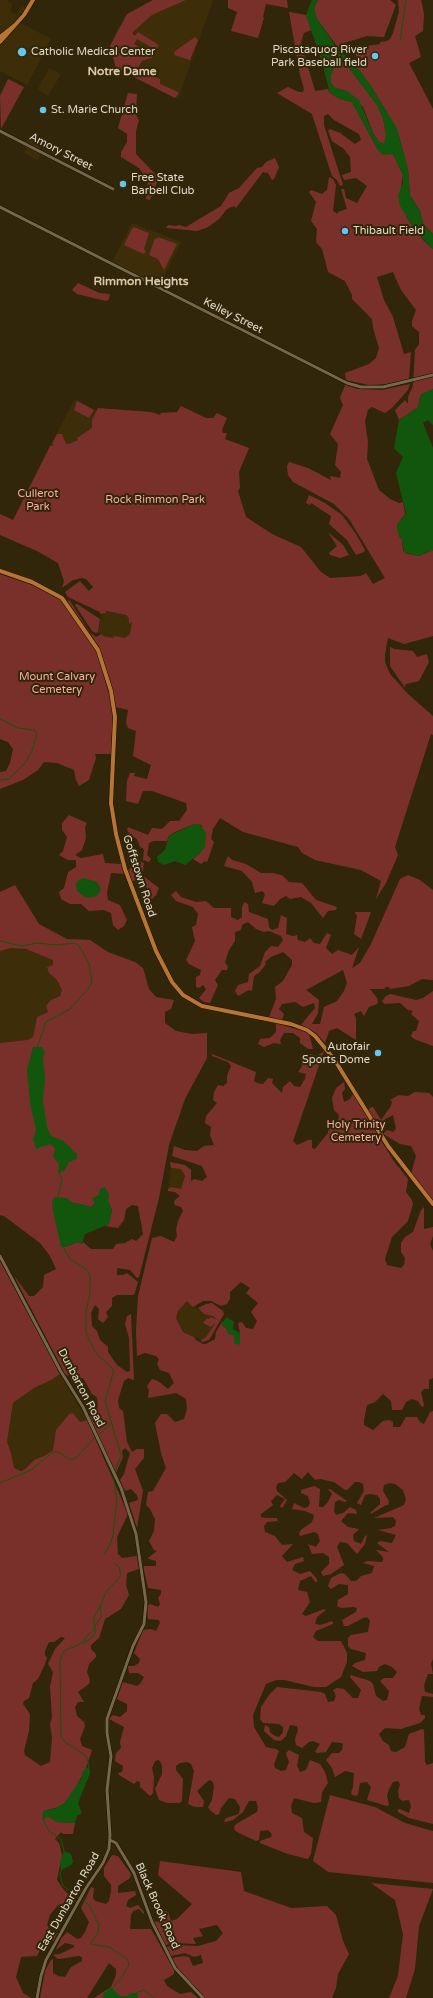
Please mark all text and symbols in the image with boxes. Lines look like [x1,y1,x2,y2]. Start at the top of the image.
place label: Piscataquog River Park Baseball field [271,43,367,69]
place label: Catholic Medical Center [31,45,155,59]
marker: Catholic Medical Center [16,46,28,58]
marker: Piscataquog River Park Baseball field [370,51,380,61]
district label: Notre Dame [87,65,157,79]
place label: St. Marie Church [51,103,138,117]
marker: St. Marie Church [38,105,48,115]
street label: Amory Street [27,130,95,174]
place label: Free State Barbell Club [131,171,195,197]
marker: Free State Barbell Club [118,179,128,189]
place label: Thibault Field [353,224,424,238]
marker: Thibault Field [340,226,350,236]
district label: Rimmon Heights [93,275,189,289]
street label: Kelley Street [201,295,265,337]
park label: Cullerot Park [18,487,58,513]
park label: Rock Rimmon Park [105,493,205,507]
park label: Mount Calvary Cemetery [19,670,95,696]
street label: Goffstown Road [120,833,158,919]
place label: Autofair Sports Dome [302,1040,370,1066]
marker: Autofair Sports Dome [373,1048,383,1058]
park label: Holy Trinity Cemetery [327,1118,385,1144]
street label: Dunbarton Road [55,1347,107,1429]
street label: East Dunbarton Road [35,1850,103,1954]
street label: Black Brook Road [132,1861,182,1951]

